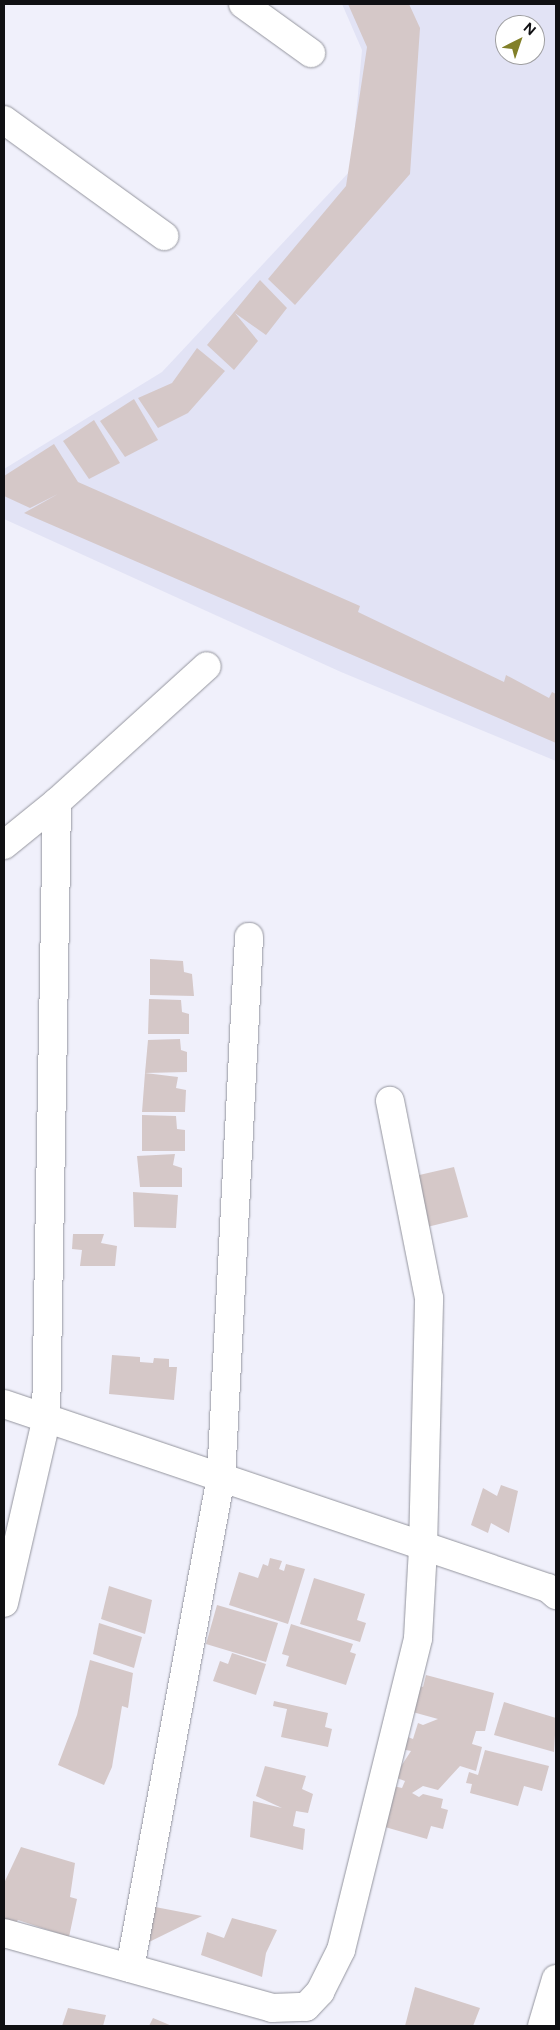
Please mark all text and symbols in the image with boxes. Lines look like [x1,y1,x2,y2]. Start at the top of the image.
north arrow [495,15,545,65]
text: N [520,19,539,39]

